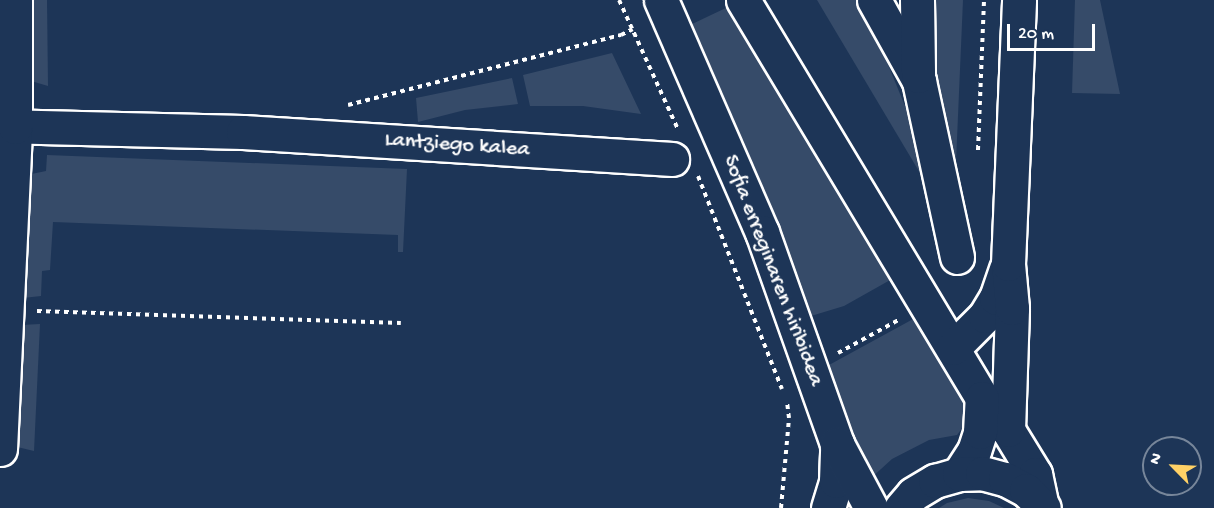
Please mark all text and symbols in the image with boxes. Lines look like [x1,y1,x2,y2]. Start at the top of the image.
scale bar [1010,12,1098,50]
text: 20 m [1018,24,1054,45]
street label: Lantziego kalea [384,128,530,164]
street label: Sofia erreginaren hiribidea [716,152,828,390]
north arrow [1142,436,1202,496]
text: N [1146,451,1168,468]

